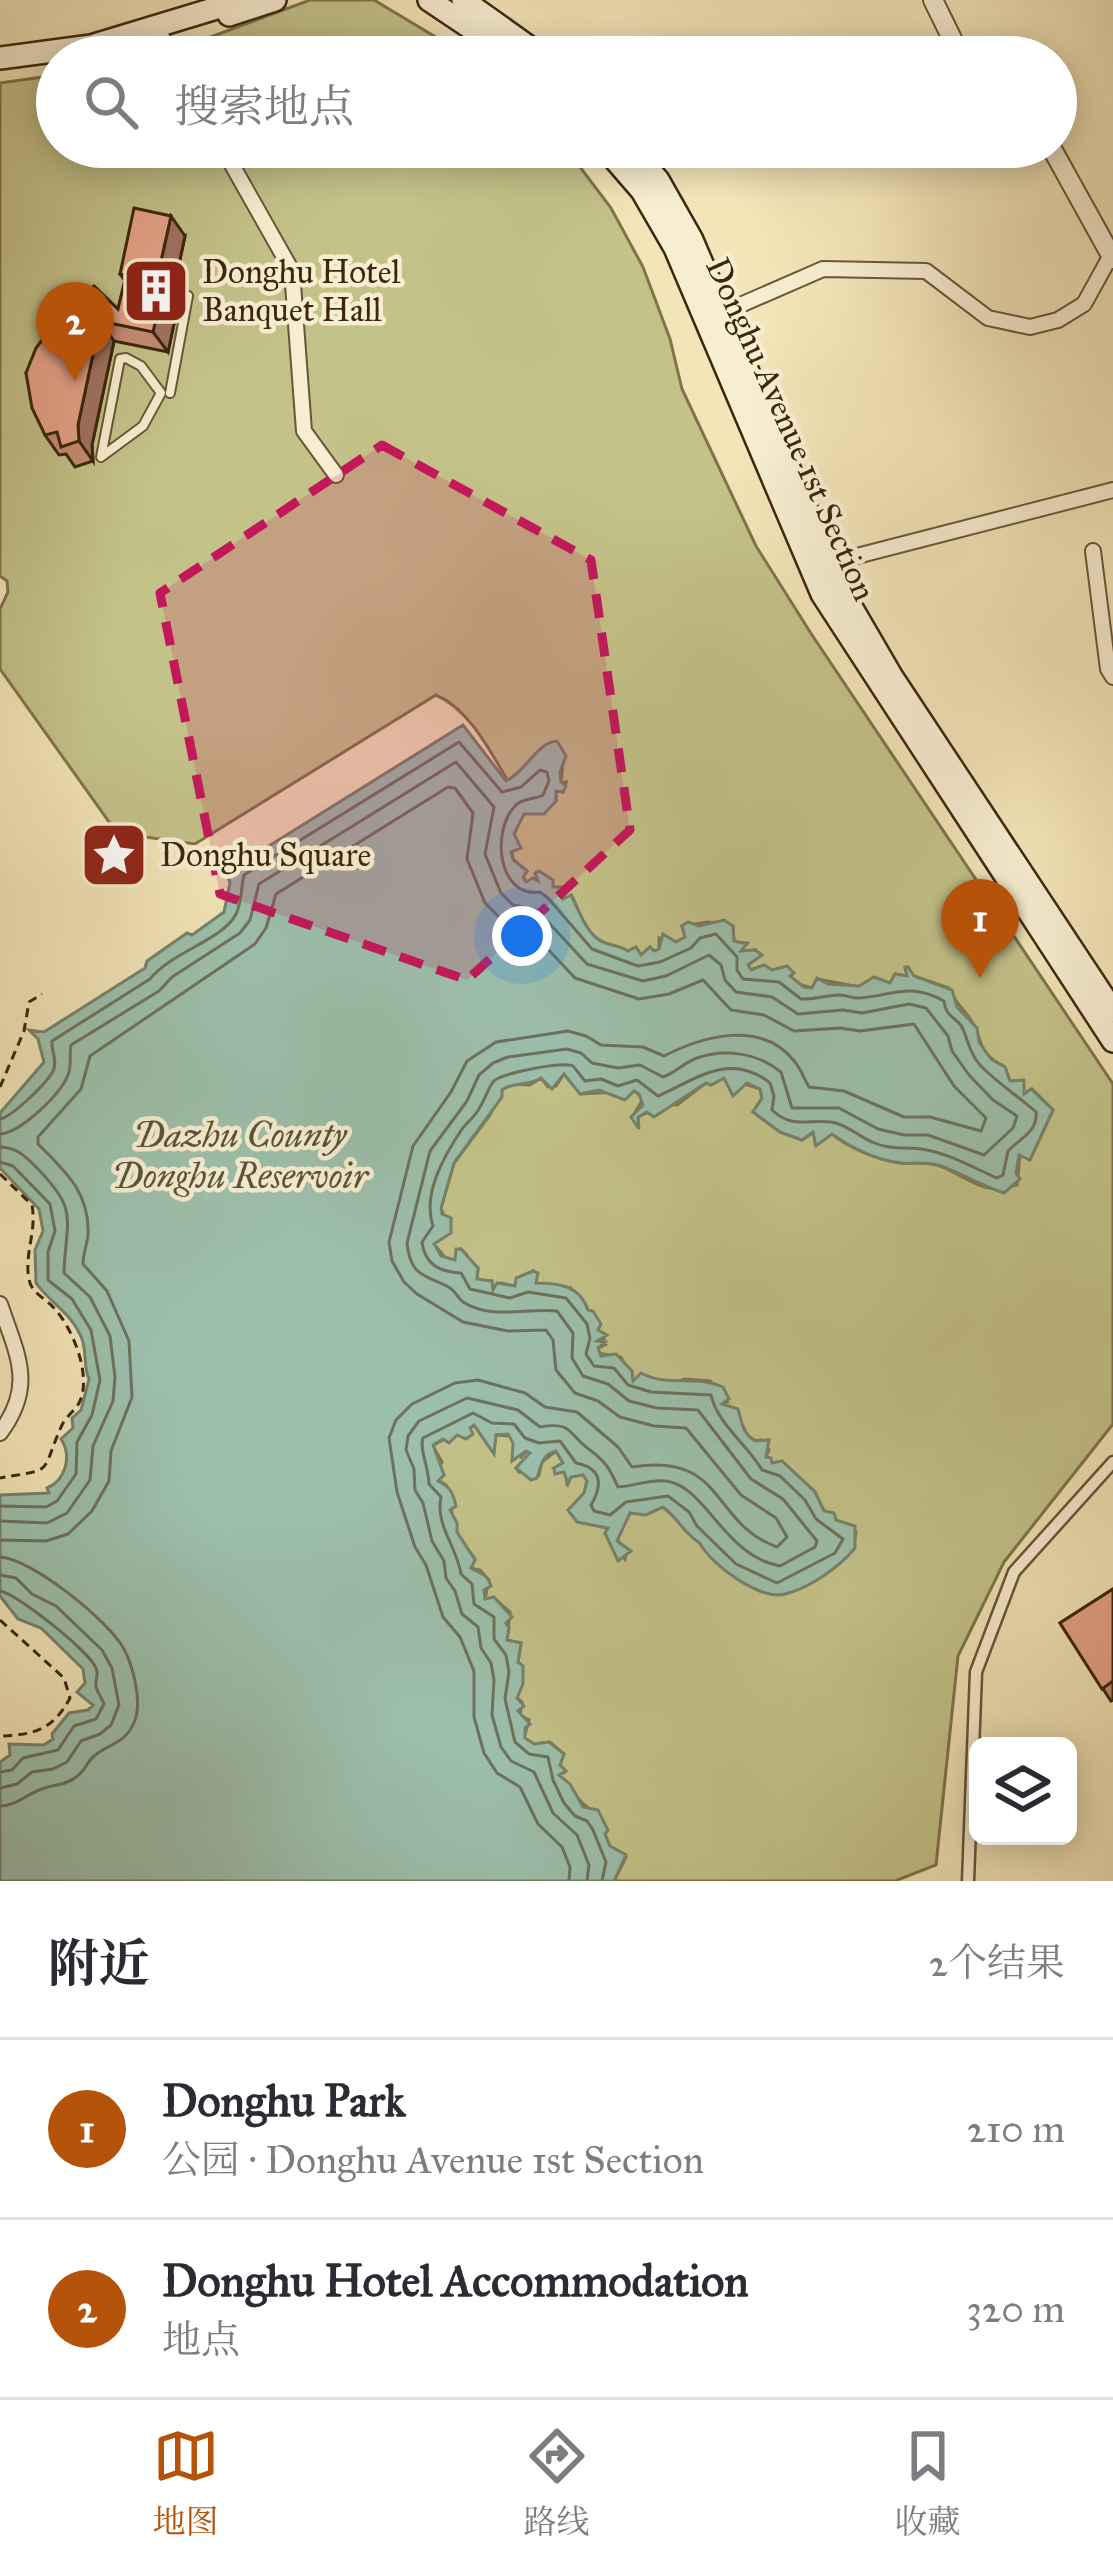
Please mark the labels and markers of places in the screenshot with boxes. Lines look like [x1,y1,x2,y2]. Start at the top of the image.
place label: Donghu Hotel Banquet Hall [202,252,400,330]
building icon: Donghu Hotel Banquet Hall [121,256,191,326]
pin: 2 [36,282,114,381]
place icon: Donghu Square [79,820,149,890]
place label: Donghu Square [160,835,371,875]
pin: 1 [941,879,1019,978]

